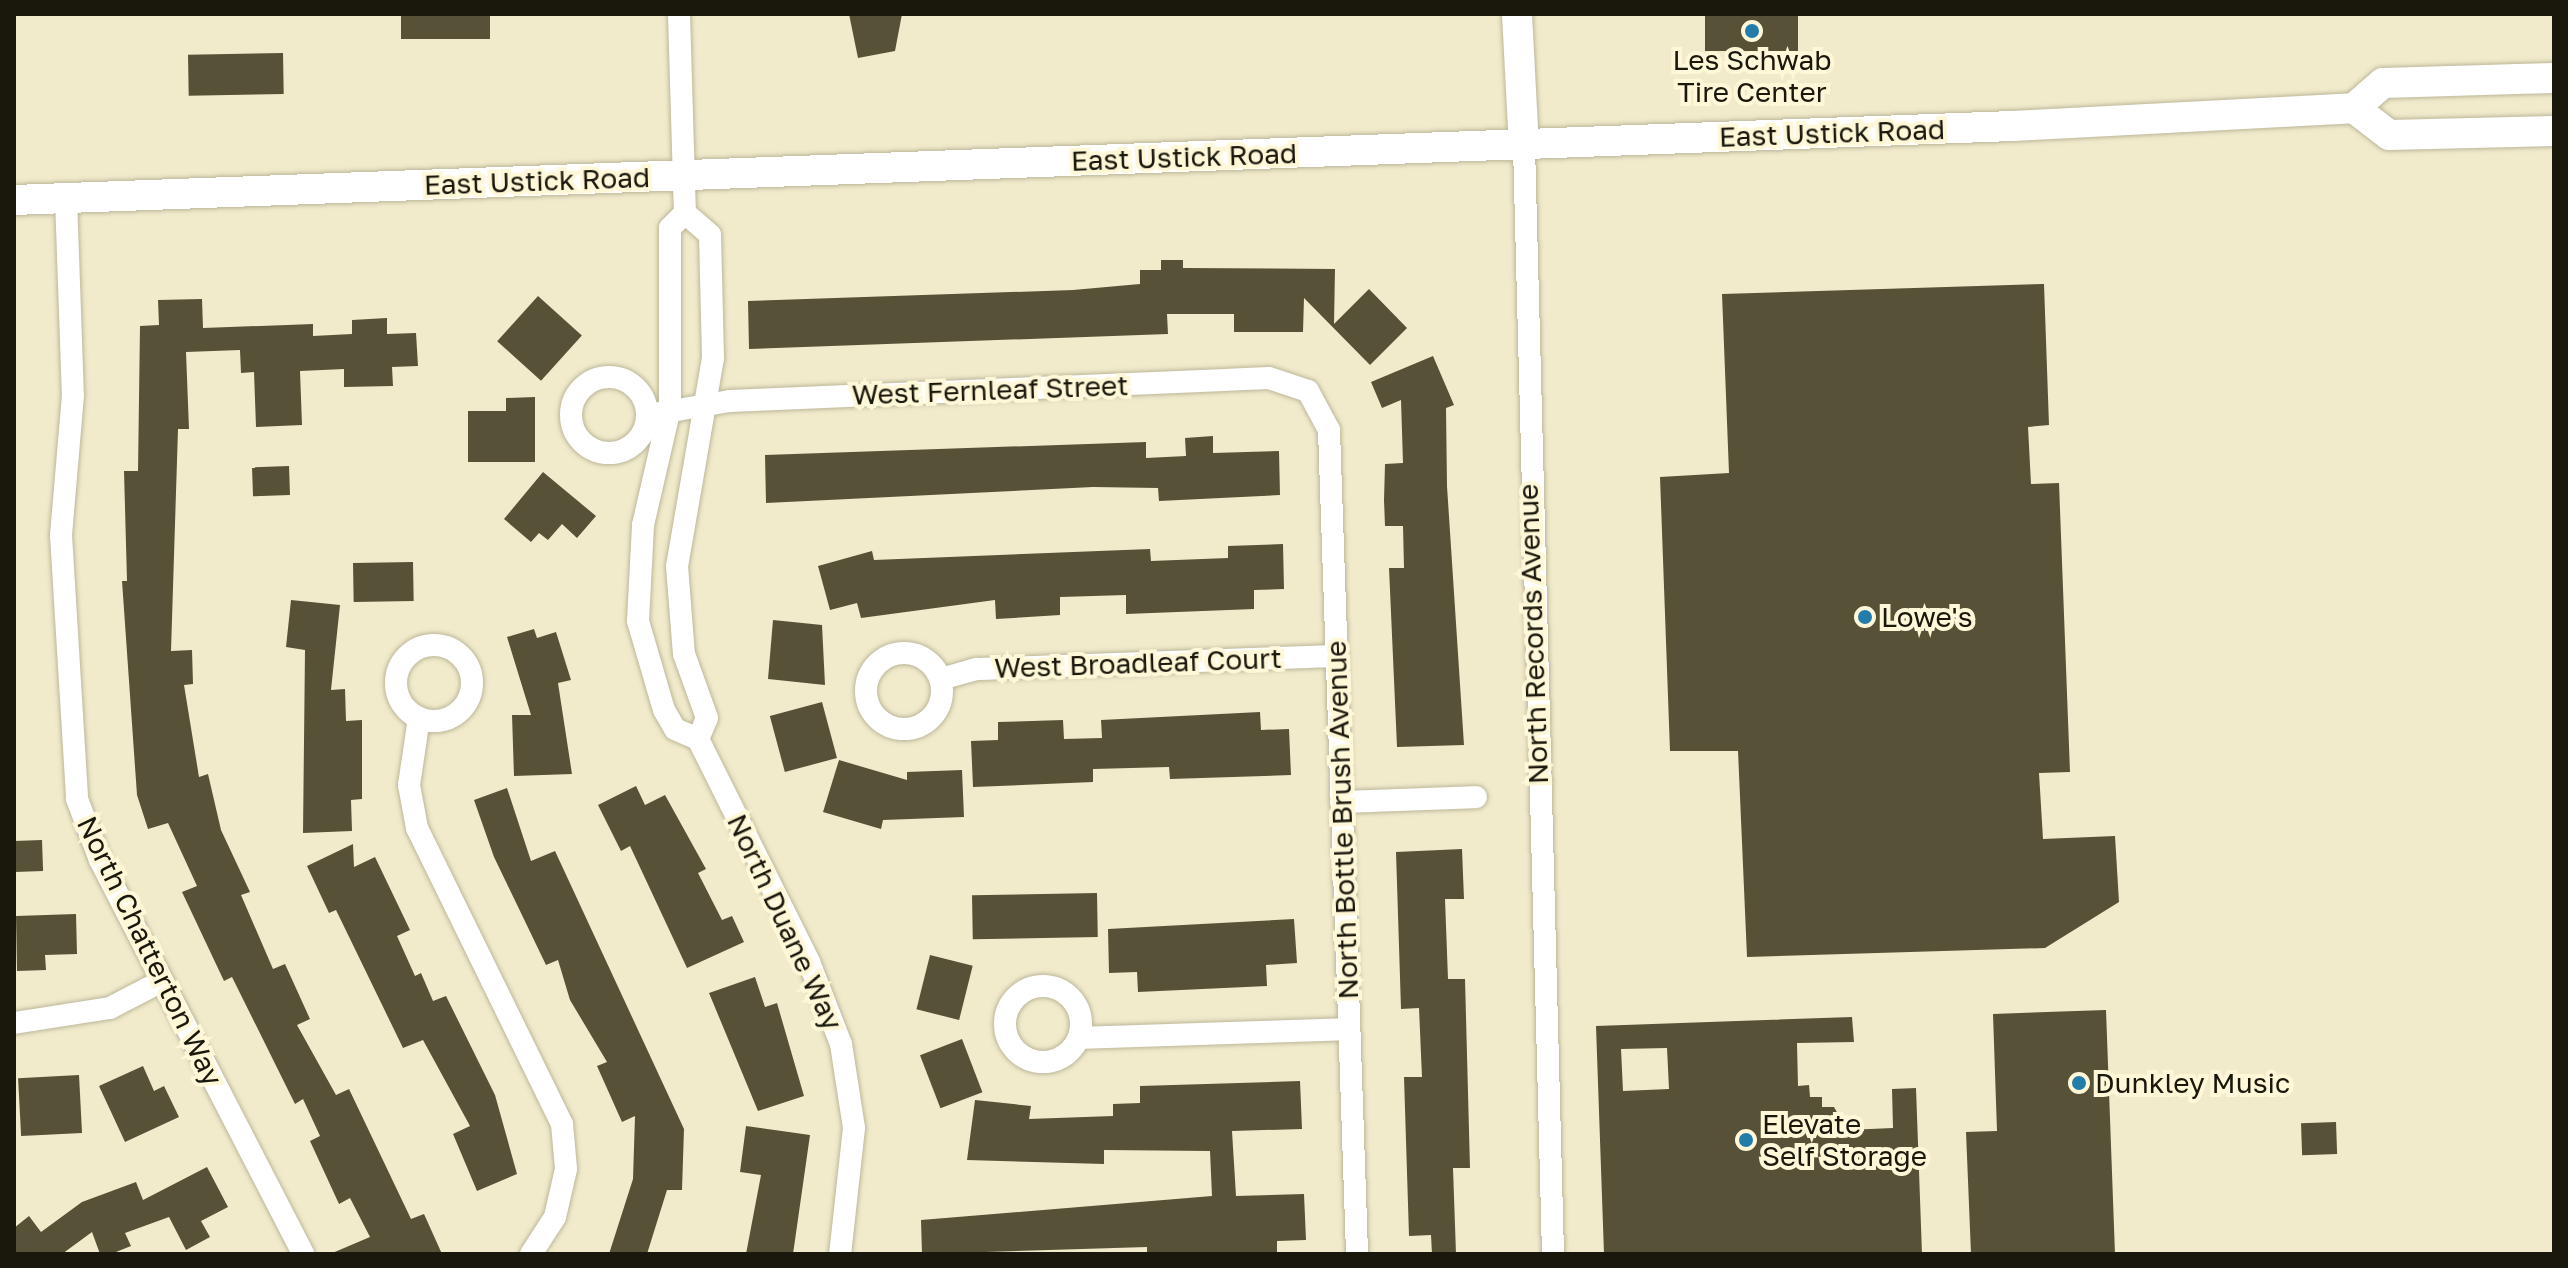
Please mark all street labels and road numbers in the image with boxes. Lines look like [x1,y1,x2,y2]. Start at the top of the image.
street label: East Ustick Road [1718,112,1946,154]
street label: East Ustick Road [1070,136,1298,178]
street label: East Ustick Road [423,160,651,202]
street label: West Fernleaf Street [851,368,1129,412]
street label: North Records Avenue [1511,483,1555,785]
street label: North Bottle Brush Avenue [1319,640,1365,1000]
street label: West Broadleaf Court [994,641,1282,685]
street label: North Duane Way [720,809,850,1035]
street label: North Chatterton Way [70,811,230,1091]

